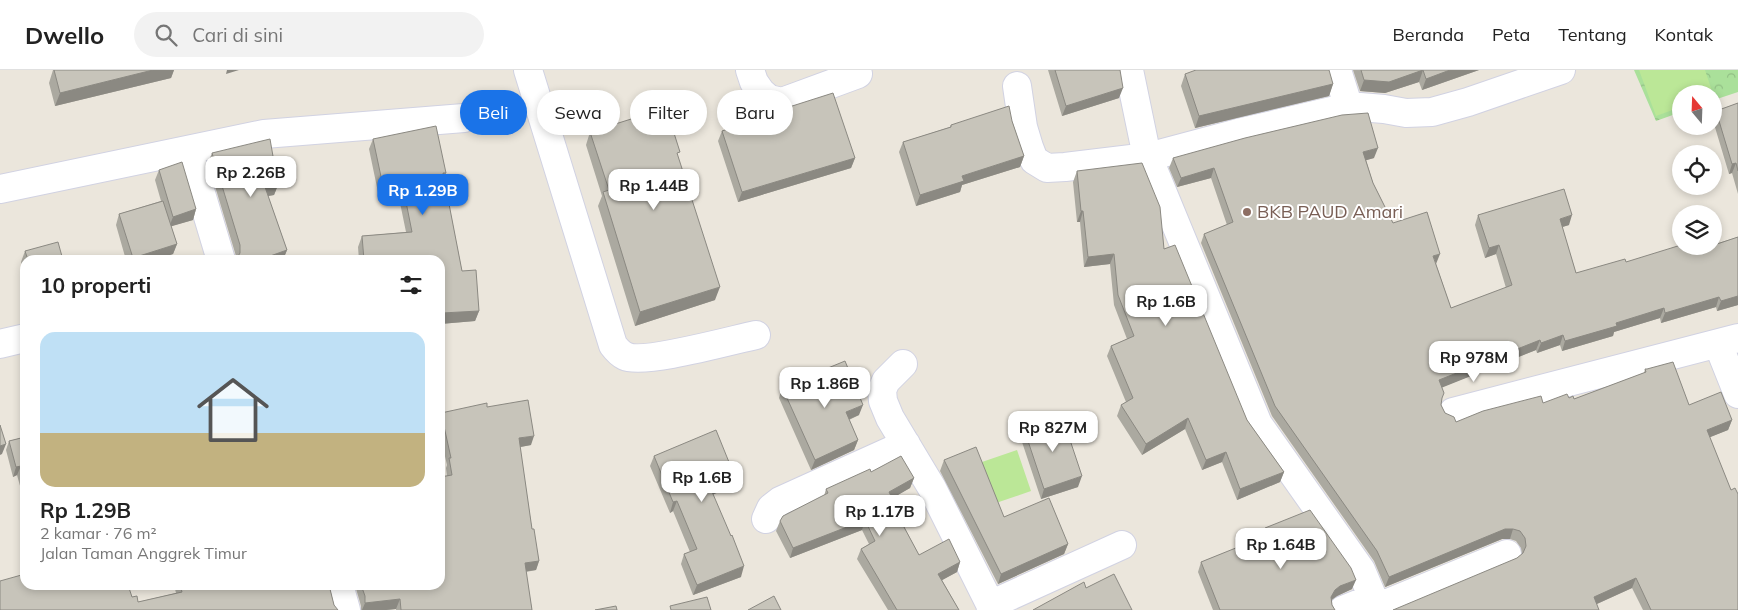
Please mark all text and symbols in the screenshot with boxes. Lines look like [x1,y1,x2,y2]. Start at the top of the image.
search box [134,12,484,57]
text: Dwello [25,20,104,50]
icon: search [152,21,180,49]
text: Cari di sini [192,23,283,47]
text: Beranda [1393,23,1464,46]
text: Peta [1492,23,1530,46]
text: Tentang [1558,23,1627,46]
text: Kontak [1655,23,1713,46]
north arrow [1672,85,1722,135]
map controls [1672,85,1722,255]
chip: Beli [460,90,527,135]
chip: Sewa [537,90,620,135]
chip: Filter [630,90,707,135]
chip: Baru [717,90,793,135]
button: locate [1672,145,1722,195]
pin: Rp 2.26B [199,156,303,198]
text: Rp 2.26B [216,162,286,182]
pin: Rp 1.44B [602,168,706,211]
pin: Rp 1.29B [371,174,475,216]
text: Rp 1.44B [619,175,689,195]
text: Rp 1.29B [388,180,458,200]
place label: BKB PAUD Amari [1257,200,1403,223]
button: layers [1672,205,1722,255]
marker: BKB PAUD Amari [1241,206,1253,218]
icon: filters [397,271,425,299]
text: 10 properti [40,272,151,298]
pin: Rp 1.6B [1120,284,1212,327]
text: Rp 1.6B [1136,291,1196,311]
pin: Rp 978M [1428,340,1520,383]
text: Rp 978M [1440,347,1508,367]
icon: home [188,365,278,455]
pin: Rp 1.86B [773,366,877,409]
text: Rp 1.86B [790,373,860,393]
pin: Rp 827M [1007,410,1099,453]
text: Rp 827M [1019,417,1087,437]
pin: Rp 1.6B [656,460,748,503]
text: Rp 1.6B [672,467,732,487]
pin: Rp 1.17B [828,494,932,537]
text: Rp 1.29B [40,497,131,523]
text: Rp 1.17B [845,501,915,521]
text: 2 kamar · 76 m² [40,523,157,543]
pin: Rp 1.64B [1229,528,1333,570]
text: Rp 1.64B [1246,534,1316,554]
text: Jalan Taman Anggrek Timur [40,543,247,563]

